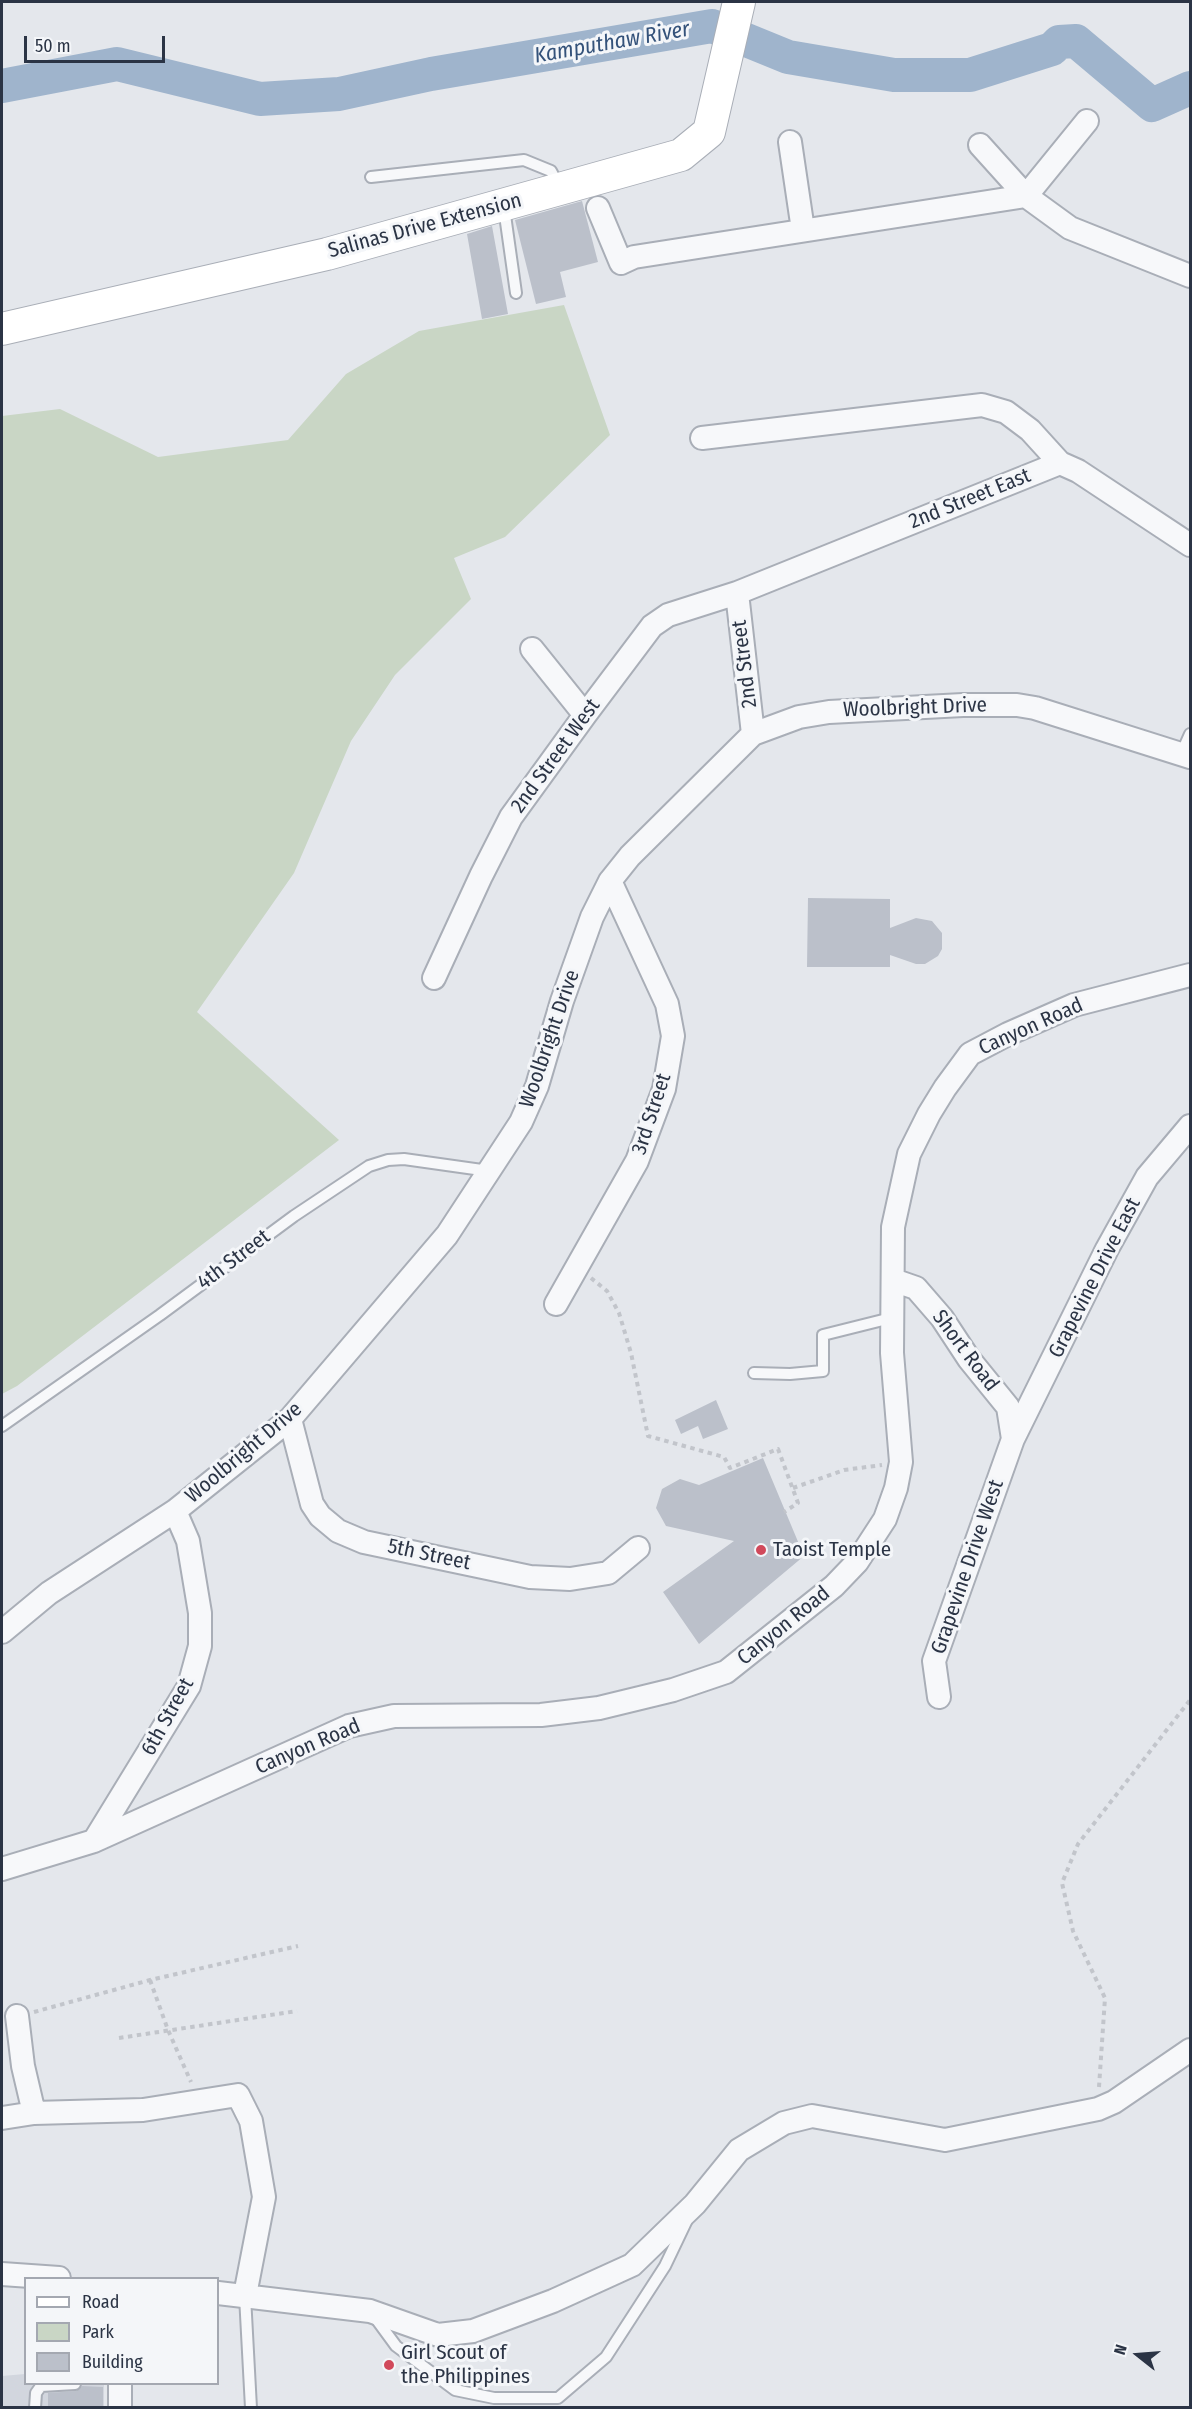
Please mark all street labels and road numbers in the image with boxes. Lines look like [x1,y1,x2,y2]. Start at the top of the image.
street label: Salinas Drive Extension [326,188,524,264]
street label: 2nd Street East [906,463,1034,535]
street label: 2nd Street [727,619,763,709]
street label: Woolbright Drive [843,693,987,723]
street label: 2nd Street West [506,694,606,818]
street label: Woolbright Drive [515,967,585,1111]
street label: Canyon Road [975,993,1087,1061]
street label: 3rd Street [627,1070,677,1158]
street label: Grapevine Drive East [1044,1194,1146,1362]
street label: 4th Street [193,1224,275,1296]
street label: Short Road [926,1305,1004,1397]
street label: Woolbright Drive [181,1397,307,1509]
street label: Grapevine Drive West [926,1477,1010,1657]
street label: 5th Street [385,1534,473,1576]
street label: Canyon Road [733,1581,835,1671]
street label: 6th Street [136,1674,200,1760]
street label: Canyon Road [252,1714,364,1780]

